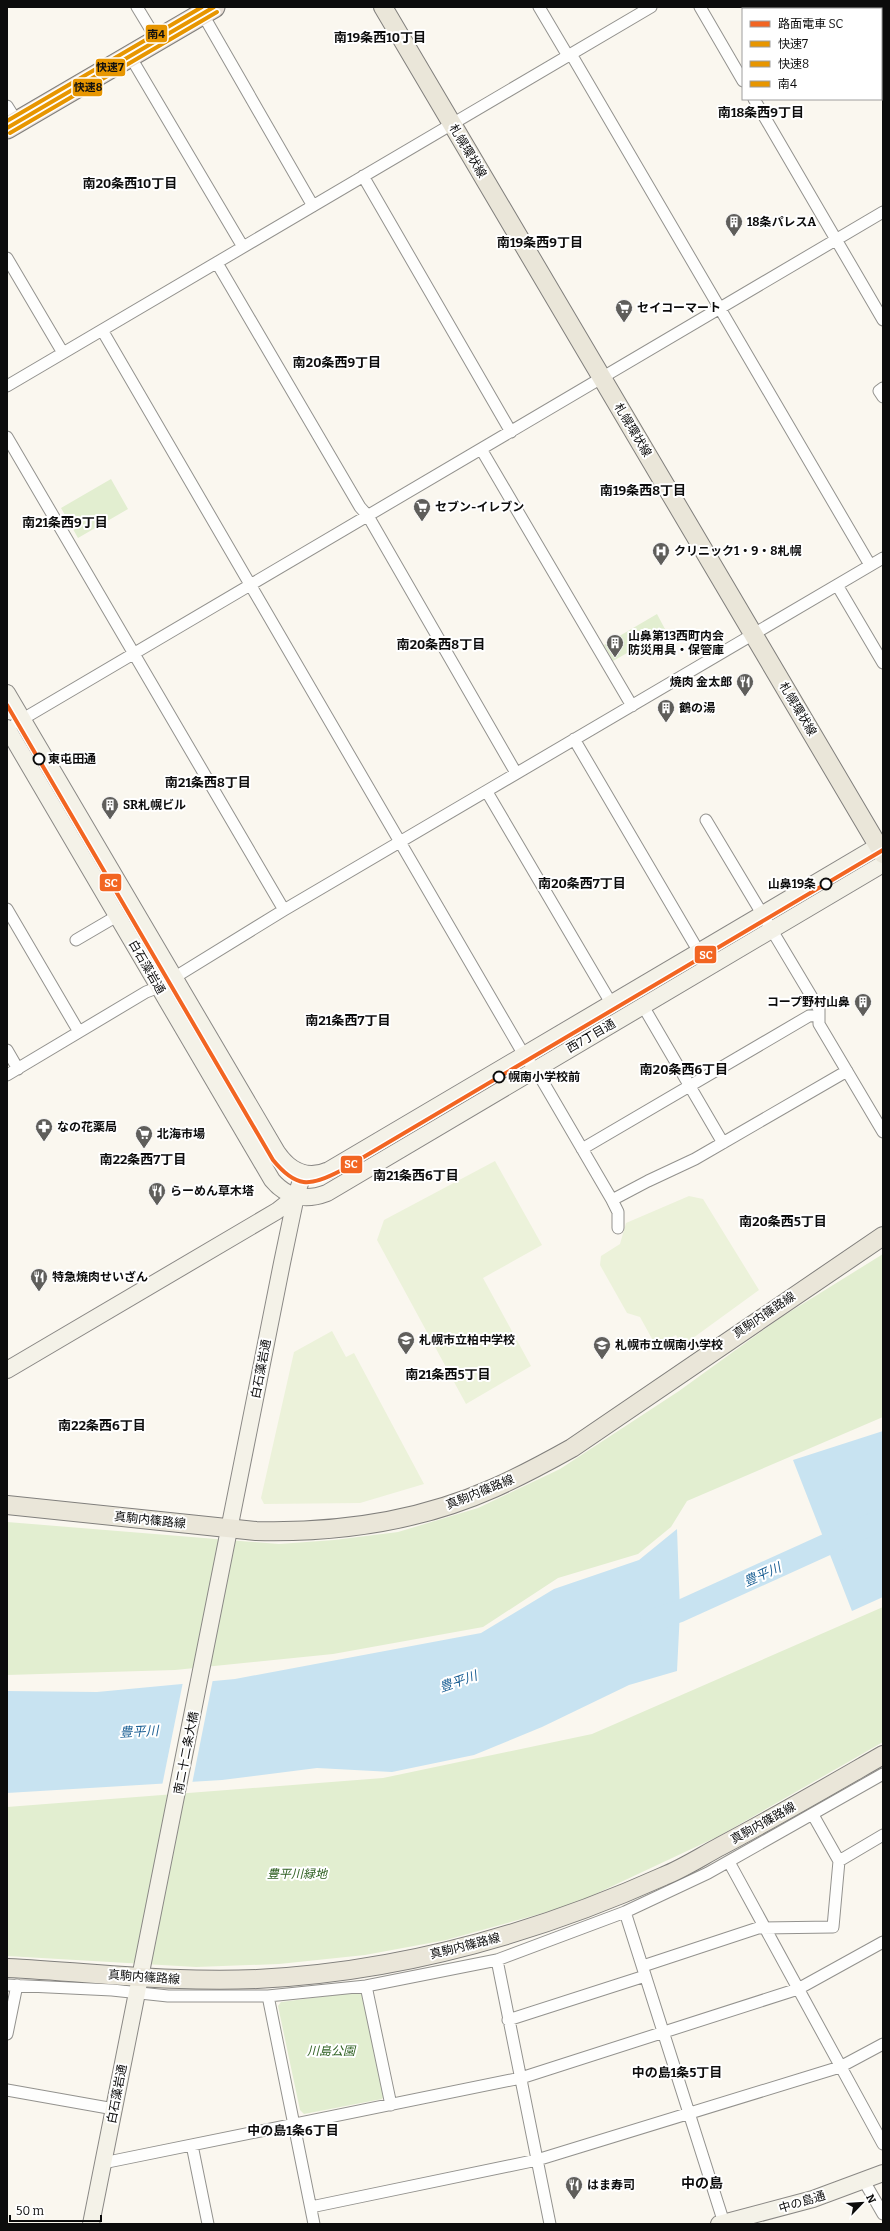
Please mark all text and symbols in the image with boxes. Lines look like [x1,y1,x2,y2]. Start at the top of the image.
legend [742,8,882,100]
text: 路面電車 SC [778,17,844,31]
line badge: 南4 [145,24,168,43]
text: 南4 [147,28,165,41]
district label: 南19条西10丁目 [334,30,426,45]
text: 快速7 [778,37,808,51]
text: 快速8 [778,57,809,71]
line badge: 快速7 [95,58,126,77]
text: 快速7 [96,61,124,74]
text: 南4 [778,77,797,91]
line badge: 快速8 [72,78,103,97]
text: 快速8 [74,81,103,94]
district label: 南18条西9丁目 [718,105,804,120]
street label: 札幌環状線 [447,122,489,180]
district label: 南20条西10丁目 [83,176,177,191]
building icon: 18条パレスA [724,212,744,237]
place label: 18条パレスA [747,215,816,229]
district label: 南19条西9丁目 [497,235,583,250]
supermarket icon: セイコーマート [614,298,634,323]
place label: セイコーマート [637,301,721,315]
district label: 南20条西9丁目 [293,355,381,370]
street label: 札幌環状線 [612,401,654,459]
district label: 南19条西8丁目 [600,483,686,498]
supermarket icon: セブン-イレブン [412,497,432,522]
place label: セブン-イレブン [435,500,524,514]
district label: 南21条西9丁目 [22,515,108,530]
hospital icon: クリニック1・9・8札幌 [651,541,671,566]
place label: クリニック1・9・8札幌 [674,544,802,558]
place label: 山鼻第13西町内会 防災用具・保管庫 [628,629,724,657]
building icon: 山鼻第13西町内会 防災用具・保管庫 [605,633,625,658]
district label: 南20条西8丁目 [397,637,485,652]
restaurant icon: 焼肉 金太郎 [735,672,755,697]
place label: 焼肉 金太郎 [670,675,732,689]
street label: 札幌環状線 [777,680,819,738]
building icon: 鶴の湯 [656,698,676,723]
place label: 鶴の湯 [679,701,715,715]
marker: 東屯田通 [32,752,46,766]
place label: 東屯田通 [48,752,96,766]
district label: 南21条西8丁目 [165,775,251,790]
building icon: SR札幌ビル [100,795,120,820]
place label: SR札幌ビル [123,798,186,812]
line badge: SC [99,873,122,892]
district label: 南20条西7丁目 [538,876,626,891]
text: SC [104,877,118,890]
place label: 山鼻19条 [768,877,816,891]
marker: 山鼻19条 [819,877,833,891]
street label: 白石藻岩通 [126,938,168,996]
line badge: SC [694,945,717,964]
text: SC [699,949,713,962]
building icon: コープ野村山鼻 [853,992,873,1017]
place label: コープ野村山鼻 [767,995,850,1009]
district label: 南21条西7丁目 [306,1013,390,1028]
street label: 西7丁目通 [564,1016,618,1056]
district label: 南20条西6丁目 [640,1062,728,1077]
marker: 幌南小学校前 [492,1070,506,1084]
place label: 幌南小学校前 [508,1070,580,1084]
pharmacy icon: なの花薬局 [34,1117,54,1142]
place label: なの花薬局 [57,1120,117,1134]
supermarket icon: 北海市場 [134,1124,154,1149]
place label: 北海市場 [157,1127,205,1141]
district label: 南22条西7丁目 [100,1152,186,1167]
line badge: SC [340,1155,363,1174]
text: SC [344,1158,358,1171]
district label: 南21条西6丁目 [373,1168,459,1183]
restaurant icon: らーめん草木塔 [147,1181,167,1206]
place label: らーめん草木塔 [170,1184,254,1198]
district label: 南20条西5丁目 [739,1214,827,1229]
restaurant icon: 特急焼肉せいざん [29,1267,49,1292]
place label: 特急焼肉せいざん [52,1270,148,1284]
street label: 真駒内篠路線 [730,1289,798,1341]
school or university icon: 札幌市立柏中学校 [396,1330,416,1355]
place label: 札幌市立柏中学校 [419,1333,515,1347]
school or university icon: 札幌市立幌南小学校 [592,1335,612,1360]
street label: 白石藻岩通 [248,1338,274,1400]
place label: 札幌市立幌南小学校 [615,1338,723,1352]
district label: 南21条西5丁目 [405,1367,491,1382]
district label: 南22条西6丁目 [58,1418,146,1433]
street label: 真駒内篠路線 [444,1472,516,1512]
street label: 真駒内篠路線 [113,1509,187,1531]
water label: 豊平川 [741,1559,785,1589]
water label: 豊平川 [437,1667,481,1695]
street label: 南二十二条大橋 [171,1710,201,1796]
water label: 豊平川 [119,1723,161,1740]
street label: 真駒内篠路線 [728,1799,798,1847]
park label: 豊平川緑地 [267,1867,329,1881]
street label: 真駒内篠路線 [428,1930,502,1962]
street label: 真駒内篠路線 [108,1968,180,1986]
park label: 川島公園 [307,2044,357,2058]
street label: 白石藻岩通 [104,2063,130,2125]
district label: 中の島1条5丁目 [632,2065,722,2080]
district label: 中の島1条6丁目 [247,2123,339,2138]
restaurant icon: はま寿司 [564,2175,584,2200]
district label: 中の島 [681,2175,723,2192]
place label: はま寿司 [587,2178,635,2192]
north arrow [842,2183,882,2223]
street label: 中の島通 [777,2188,827,2216]
text: N [863,2192,879,2206]
scale bar [10,2197,101,2223]
text: 50 m [16,2204,45,2218]

